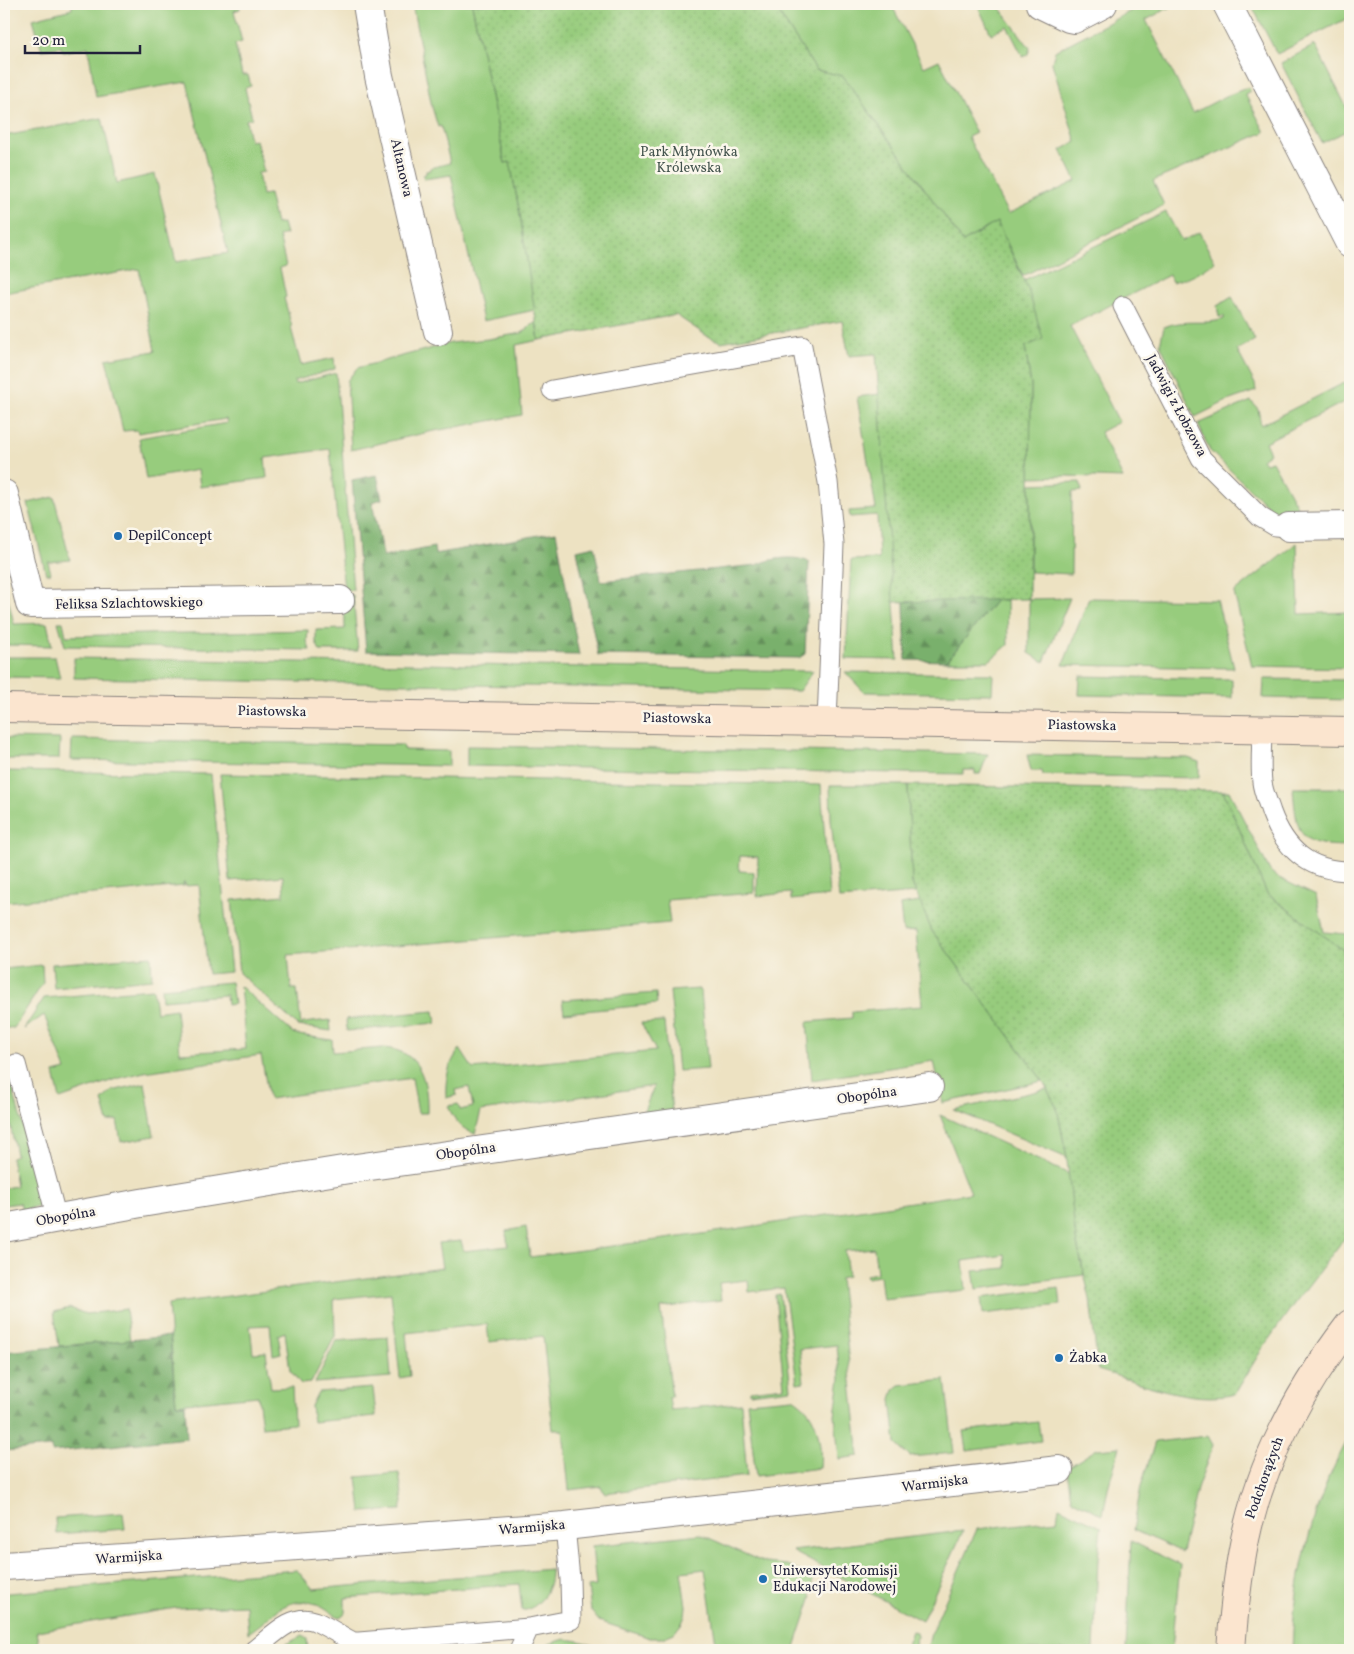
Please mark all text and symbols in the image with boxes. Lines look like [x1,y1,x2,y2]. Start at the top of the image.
scale bar [25,22,140,54]
text: 20 m [32,31,65,52]
street label: Altanowa [385,137,417,199]
park label: Park Młynówka Królewska [640,143,738,178]
street label: Jadwigi z Łobzowa [1141,351,1211,461]
place label: DepilConcept [128,527,212,546]
marker: DepilConcept [112,530,124,542]
street label: Feliksa Szlachtowskiego [55,593,203,615]
street label: Piastowska [237,702,307,722]
street label: Piastowska [642,709,712,729]
street label: Piastowska [1047,716,1117,736]
street label: Obopólna [836,1082,898,1110]
street label: Obopólna [435,1138,497,1166]
street label: Obopólna [35,1202,97,1232]
place label: Żabka [1069,1349,1107,1368]
marker: Żabka [1053,1352,1065,1364]
street label: Podchorążych [1241,1434,1289,1522]
street label: Warmijska [901,1470,969,1498]
street label: Warmijska [498,1516,566,1540]
street label: Warmijska [95,1546,163,1570]
place label: Uniwersytet Komisji Edukacji Narodowej [773,1562,898,1597]
marker: Uniwersytet Komisji Edukacji Narodowej [757,1573,769,1585]

